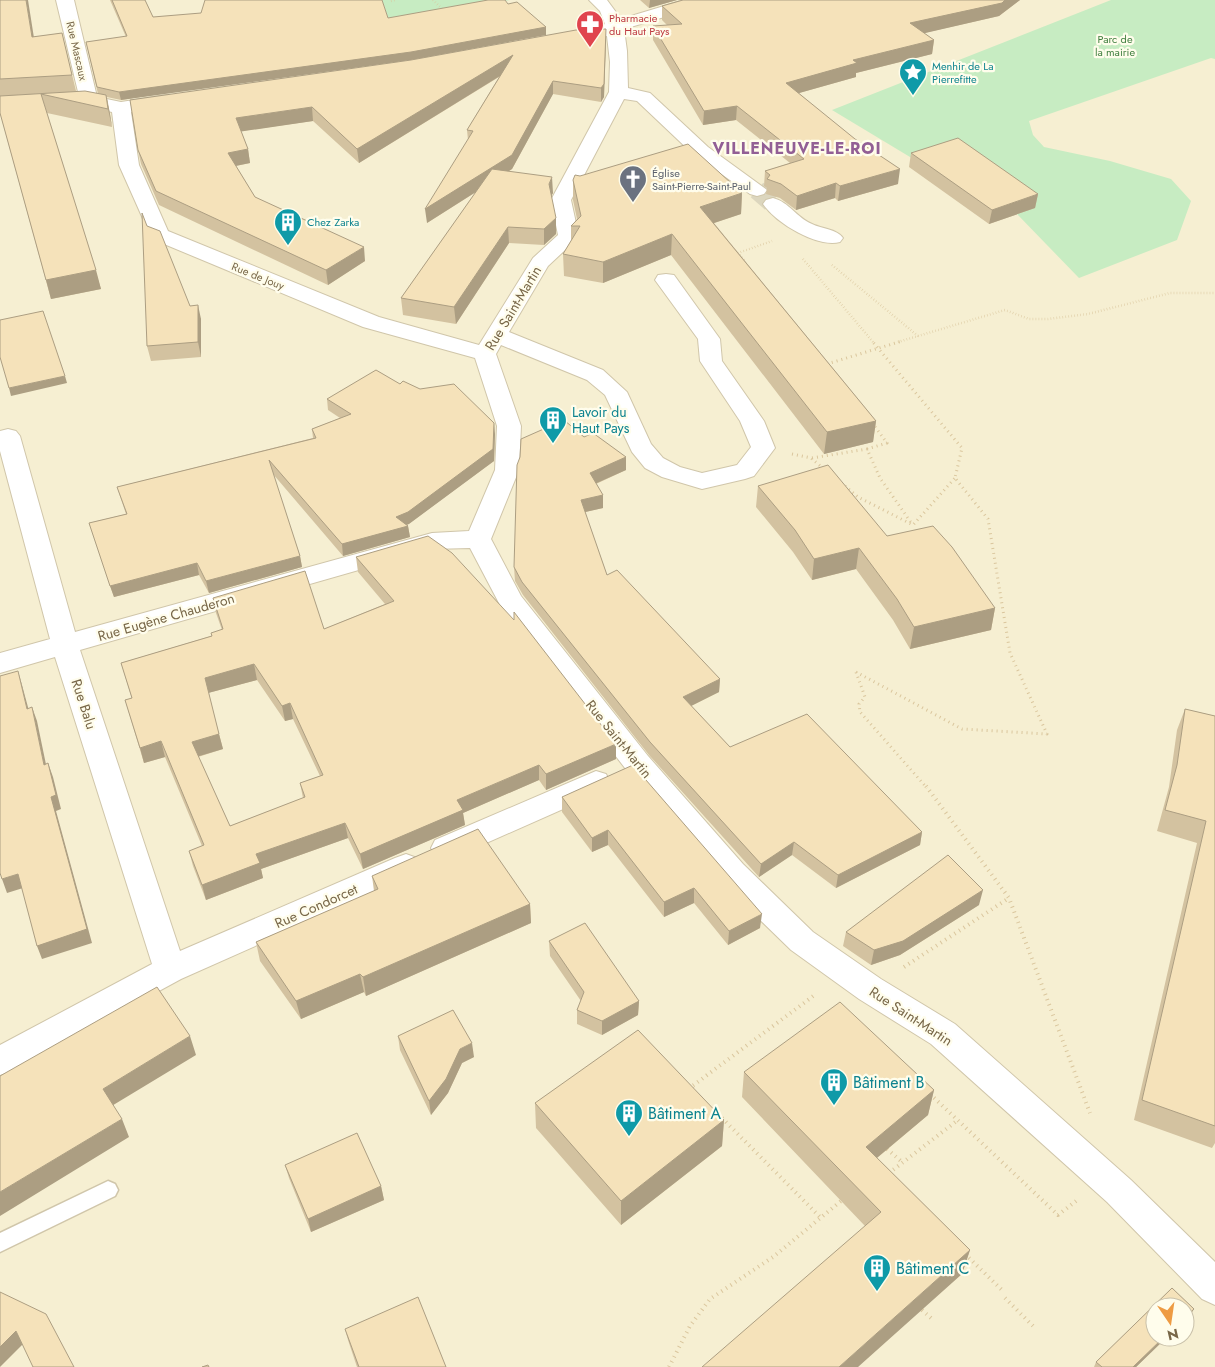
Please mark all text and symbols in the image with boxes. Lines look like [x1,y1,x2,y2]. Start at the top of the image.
pharmacy icon: Pharmacie du Haut Pays [575,9,605,48]
place label: Pharmacie du Haut Pays [609,10,670,39]
street label: Rue Mascaux [62,20,92,83]
park label: Parc de la mairie [1095,31,1135,60]
place icon: Menhir de La Pierrefitte [898,57,928,96]
place label: Menhir de La Pierrefitte [932,58,994,87]
district label: VILLENEUVE-LE-ROI [711,137,882,160]
church icon: Église Saint-Pierre-Saint-Paul [618,164,648,203]
place label: Église Saint-Pierre-Saint-Paul [652,165,751,194]
building icon: Chez Zarka [273,207,303,246]
place label: Chez Zarka [307,214,359,230]
street label: Rue de Jouy [229,258,287,294]
street label: Rue Saint-Martin [480,262,546,354]
place label: Lavoir du Haut Pays [572,402,630,438]
building icon: Lavoir du Haut Pays [538,405,568,444]
street label: Rue Eugène Chauderon [95,588,237,646]
street label: Rue Balu [66,676,102,732]
street label: Rue Saint-Martin [581,696,657,782]
street label: Rue Condorcet [271,879,361,933]
street label: Rue Saint-Martin [865,982,957,1050]
building icon: Bâtiment B [819,1067,849,1106]
place label: Bâtiment B [853,1071,924,1094]
building icon: Bâtiment A [614,1098,644,1137]
place label: Bâtiment A [648,1102,721,1125]
building icon: Bâtiment C [862,1253,892,1292]
place label: Bâtiment C [896,1257,969,1280]
north arrow [1145,1297,1195,1347]
text: N [1165,1324,1181,1346]

